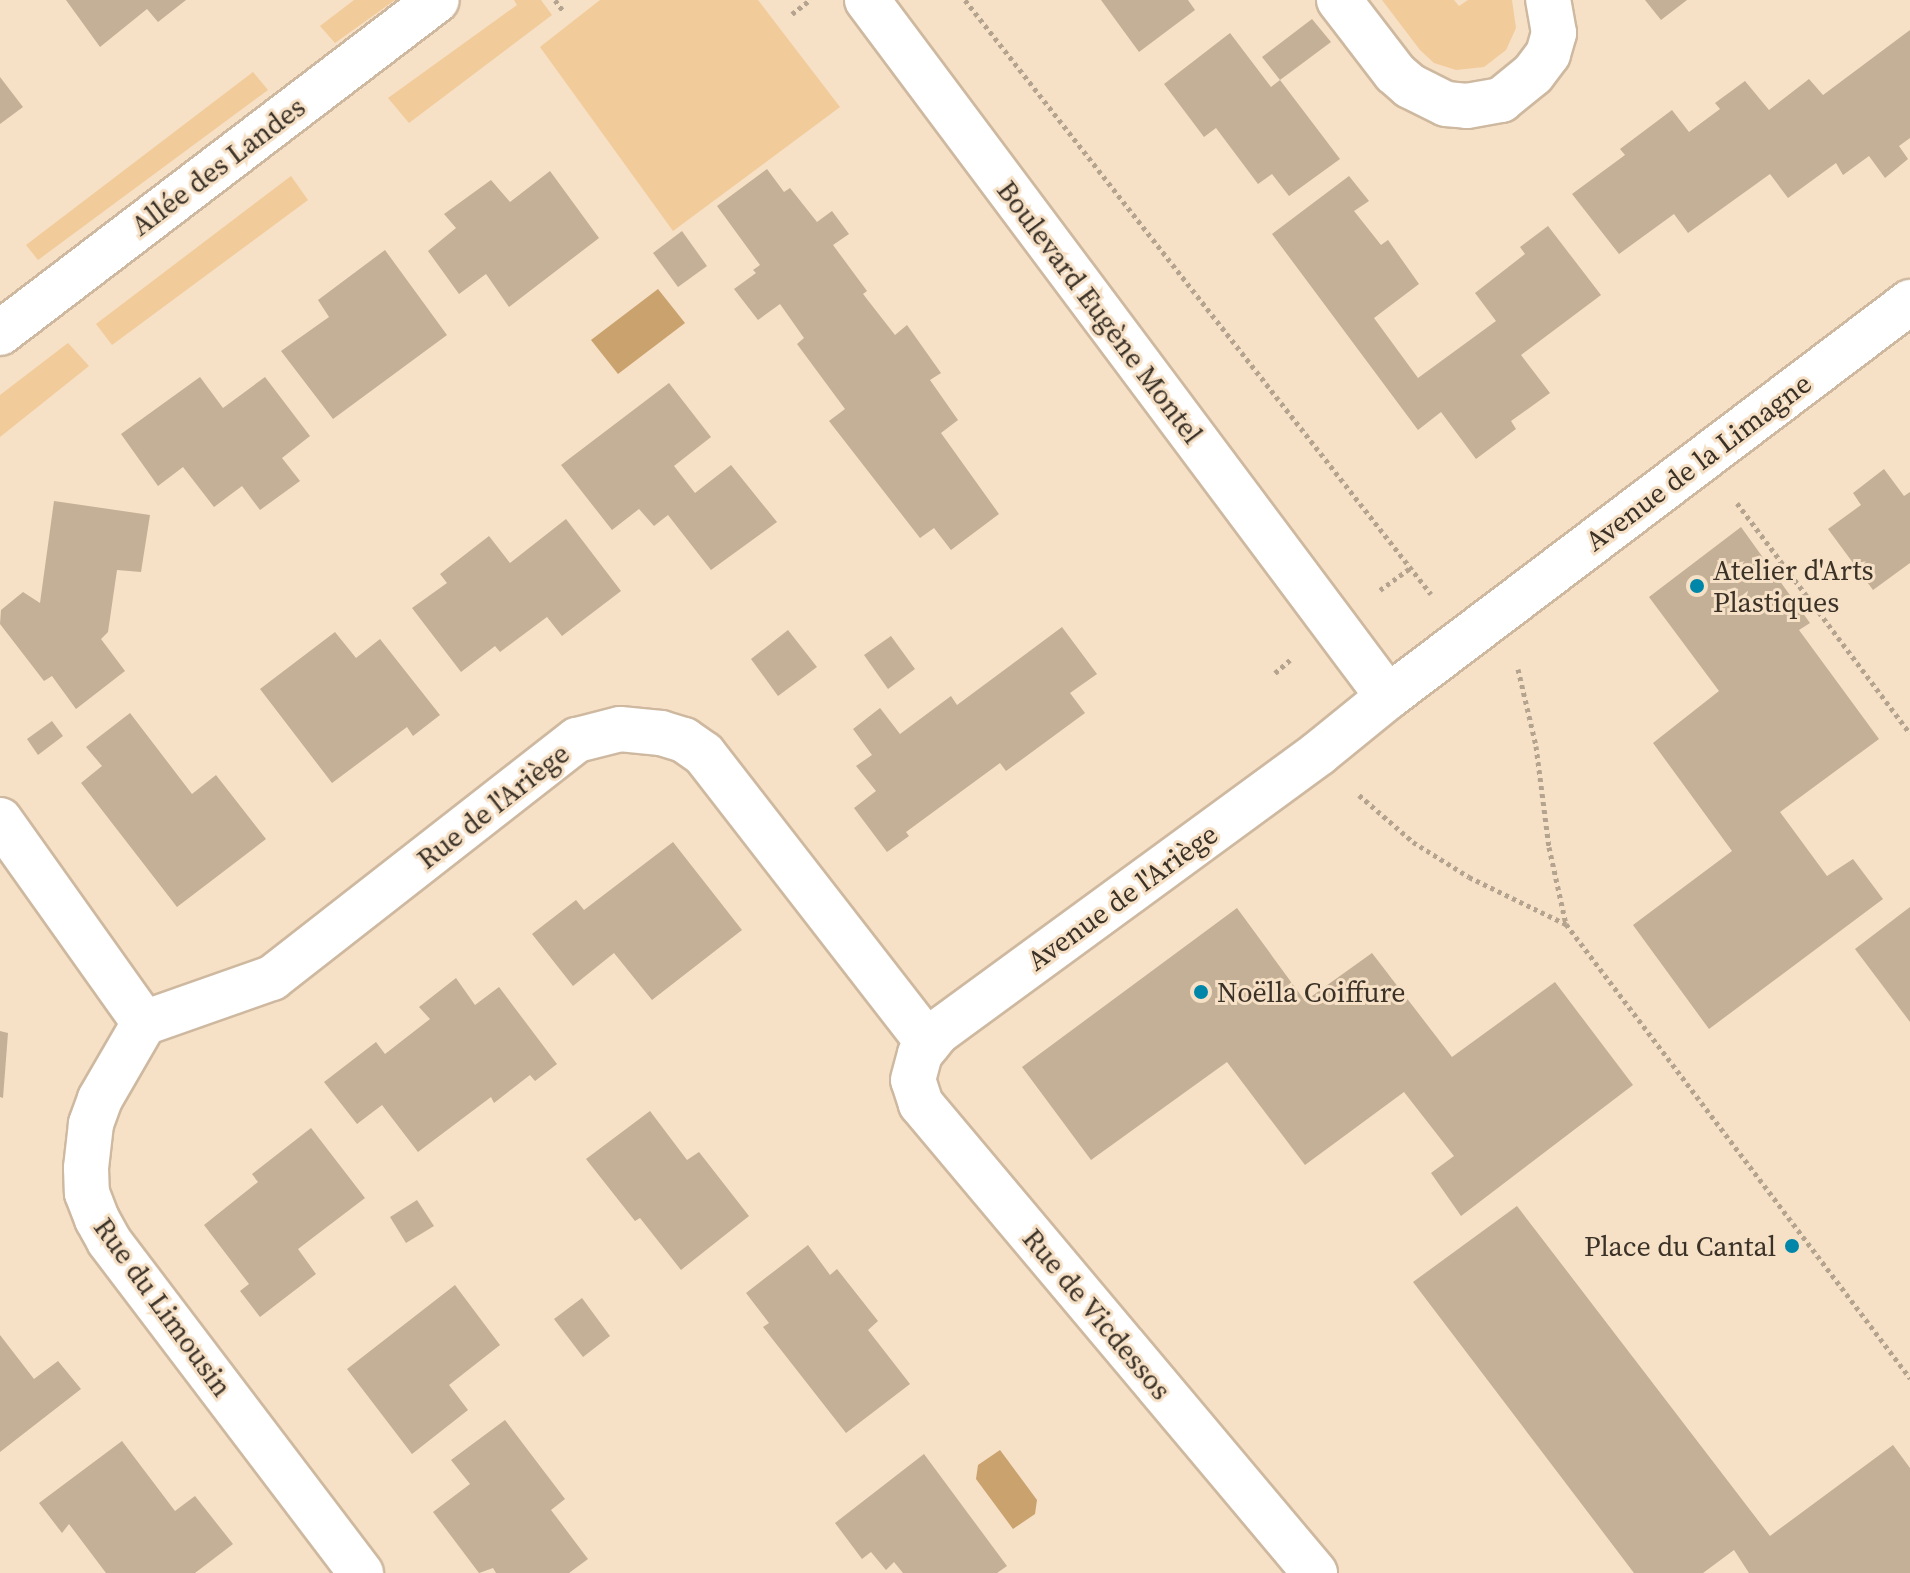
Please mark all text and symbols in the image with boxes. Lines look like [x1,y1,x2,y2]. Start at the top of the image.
street label: Allée des Landes [124,90,312,242]
street label: Boulevard Eugène Montel [990,174,1210,450]
street label: Avenue de la Limagne [1578,366,1818,558]
place label: Atelier d'Arts Plastiques [1713,553,1874,619]
marker: Atelier d'Arts Plastiques [1688,577,1706,595]
street label: Rue de l'Ariège [410,736,576,876]
street label: Avenue de l'Ariège [1020,817,1224,977]
place label: Noëlla Coiffure [1217,975,1405,1009]
marker: Noëlla Coiffure [1192,983,1210,1001]
street label: Rue du Limousin [87,1211,239,1403]
street label: Rue de Vicdessos [1016,1221,1178,1407]
place label: Place du Cantal [1584,1229,1776,1263]
marker: Place du Cantal [1783,1237,1801,1255]

